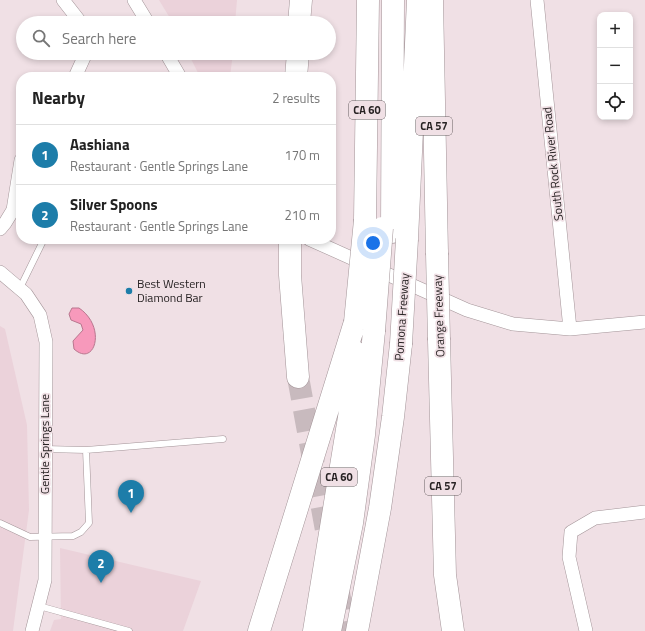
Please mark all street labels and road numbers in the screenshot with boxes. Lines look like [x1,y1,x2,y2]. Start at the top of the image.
road number: CA 60 [349,101,385,119]
street label: South Rock River Road [537,106,568,222]
road number: CA 57 [416,117,452,135]
street label: Pomona Freeway [389,272,414,361]
street label: Orange Freeway [428,274,449,358]
street label: Gentle Springs Lane [35,394,54,494]
road number: CA 60 [321,468,357,486]
road number: CA 57 [425,477,461,495]

